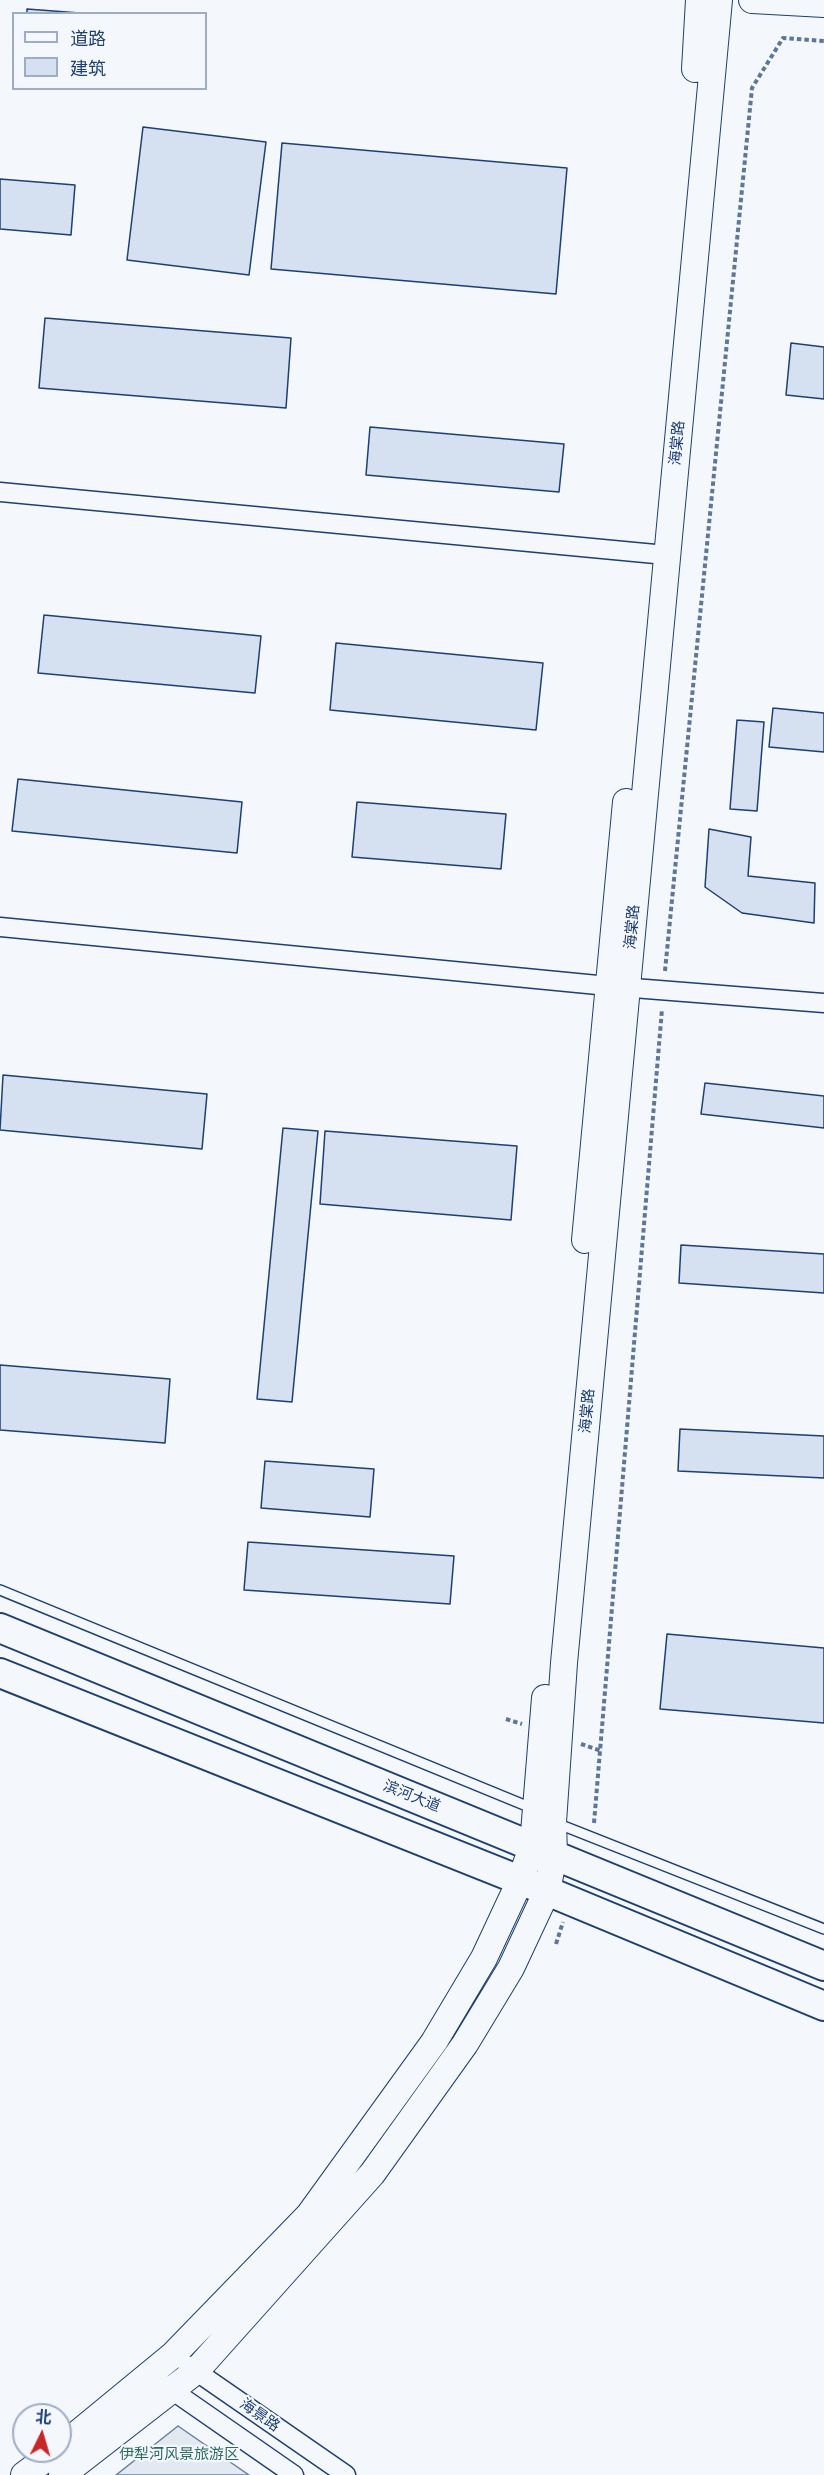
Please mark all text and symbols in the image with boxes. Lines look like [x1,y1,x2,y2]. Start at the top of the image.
legend [12,12,207,90]
text: 道路 [70,27,106,49]
text: 建筑 [70,57,106,79]
street label: 海棠路 [666,420,688,466]
street label: 海棠路 [621,904,643,950]
street label: 海棠路 [576,1388,598,1434]
street label: 滨河大道 [381,1776,443,1816]
street label: 海景路 [236,2395,284,2435]
north arrow [12,2403,72,2463]
text: 北 [35,2406,52,2427]
park label: 伊犁河风景旅游区 [119,2445,239,2463]

